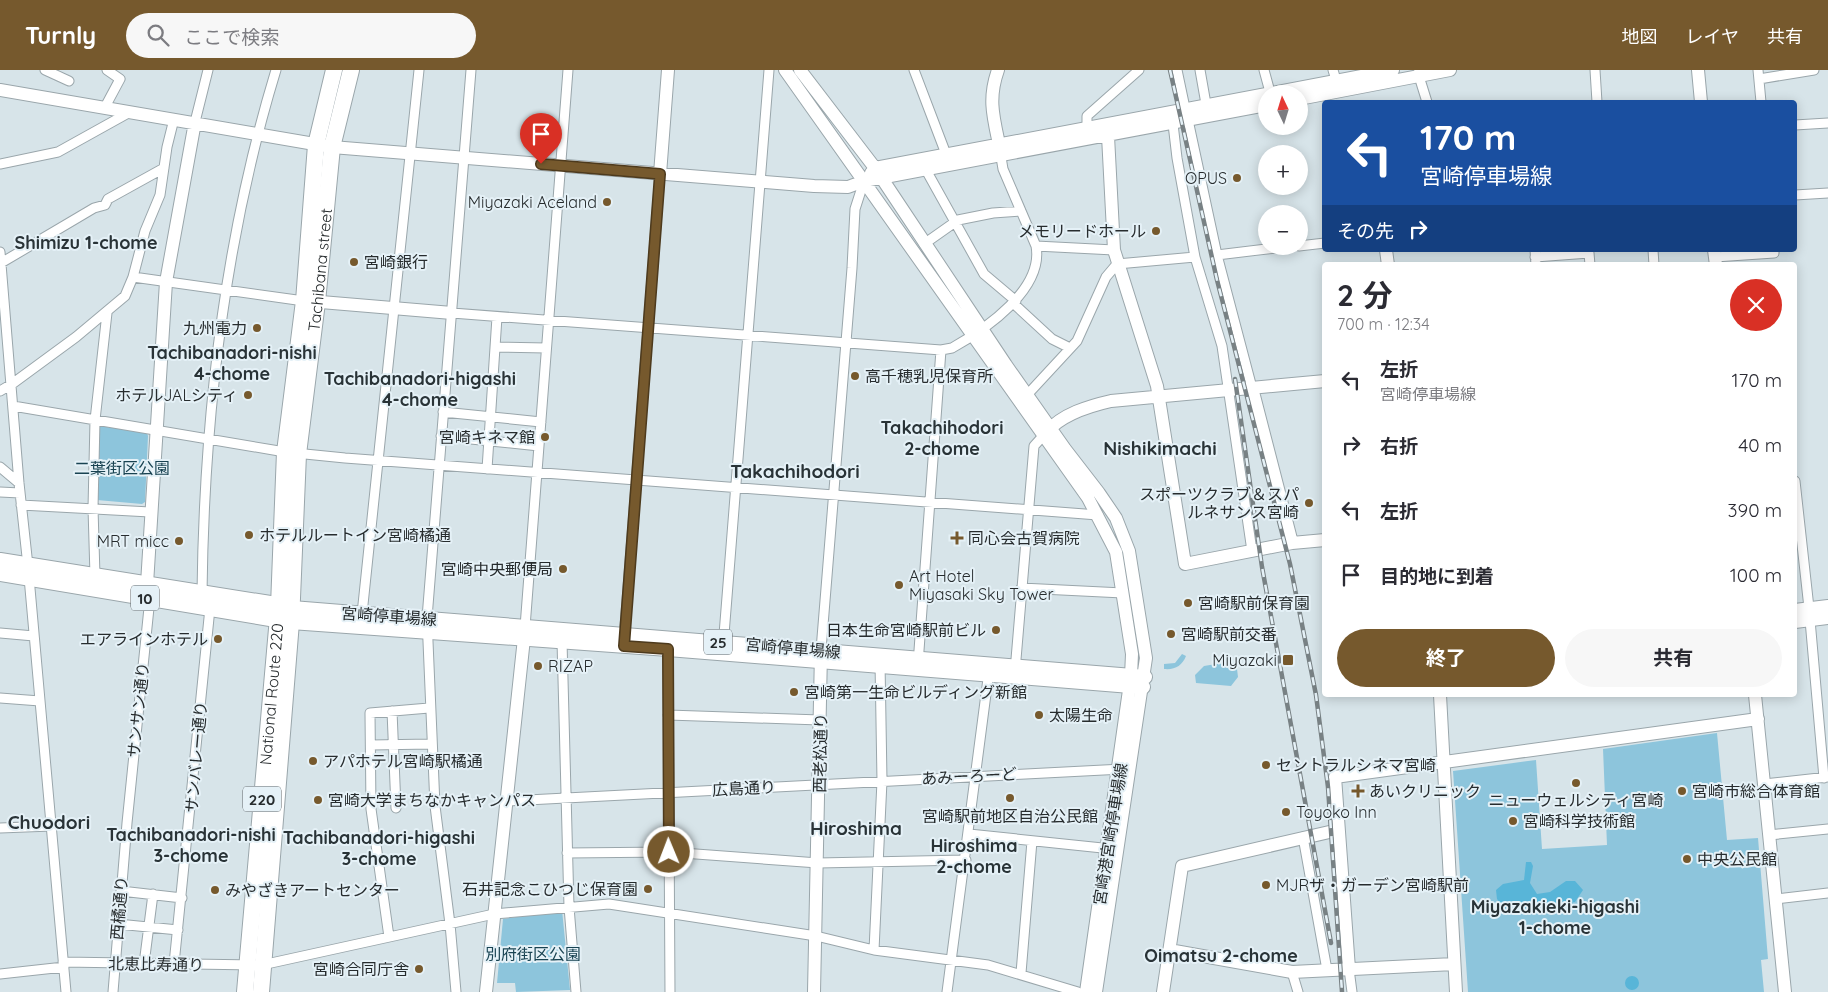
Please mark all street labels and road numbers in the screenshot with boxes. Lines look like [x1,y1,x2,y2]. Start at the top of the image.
street label: Tachibana street [303,207,336,332]
road number: 10 [131,586,159,610]
street label: 宮崎停車場線 [340,603,438,629]
street label: National Route 220 [255,622,287,766]
road number: 25 [704,630,732,654]
street label: 宮崎停車場線 [744,634,842,662]
street label: サンサン通り [123,661,153,759]
street label: サンバレー通り [181,700,211,814]
street label: 西老松通り [809,713,831,793]
street label: 宮崎港宮崎停車場線 [1089,761,1131,907]
street label: あみーろーど [921,764,1017,788]
street label: 広島通り [712,776,776,800]
road number: 220 [243,786,281,812]
street label: 西橘通り [106,875,132,941]
street label: 北恵比寿通り [108,953,204,975]

